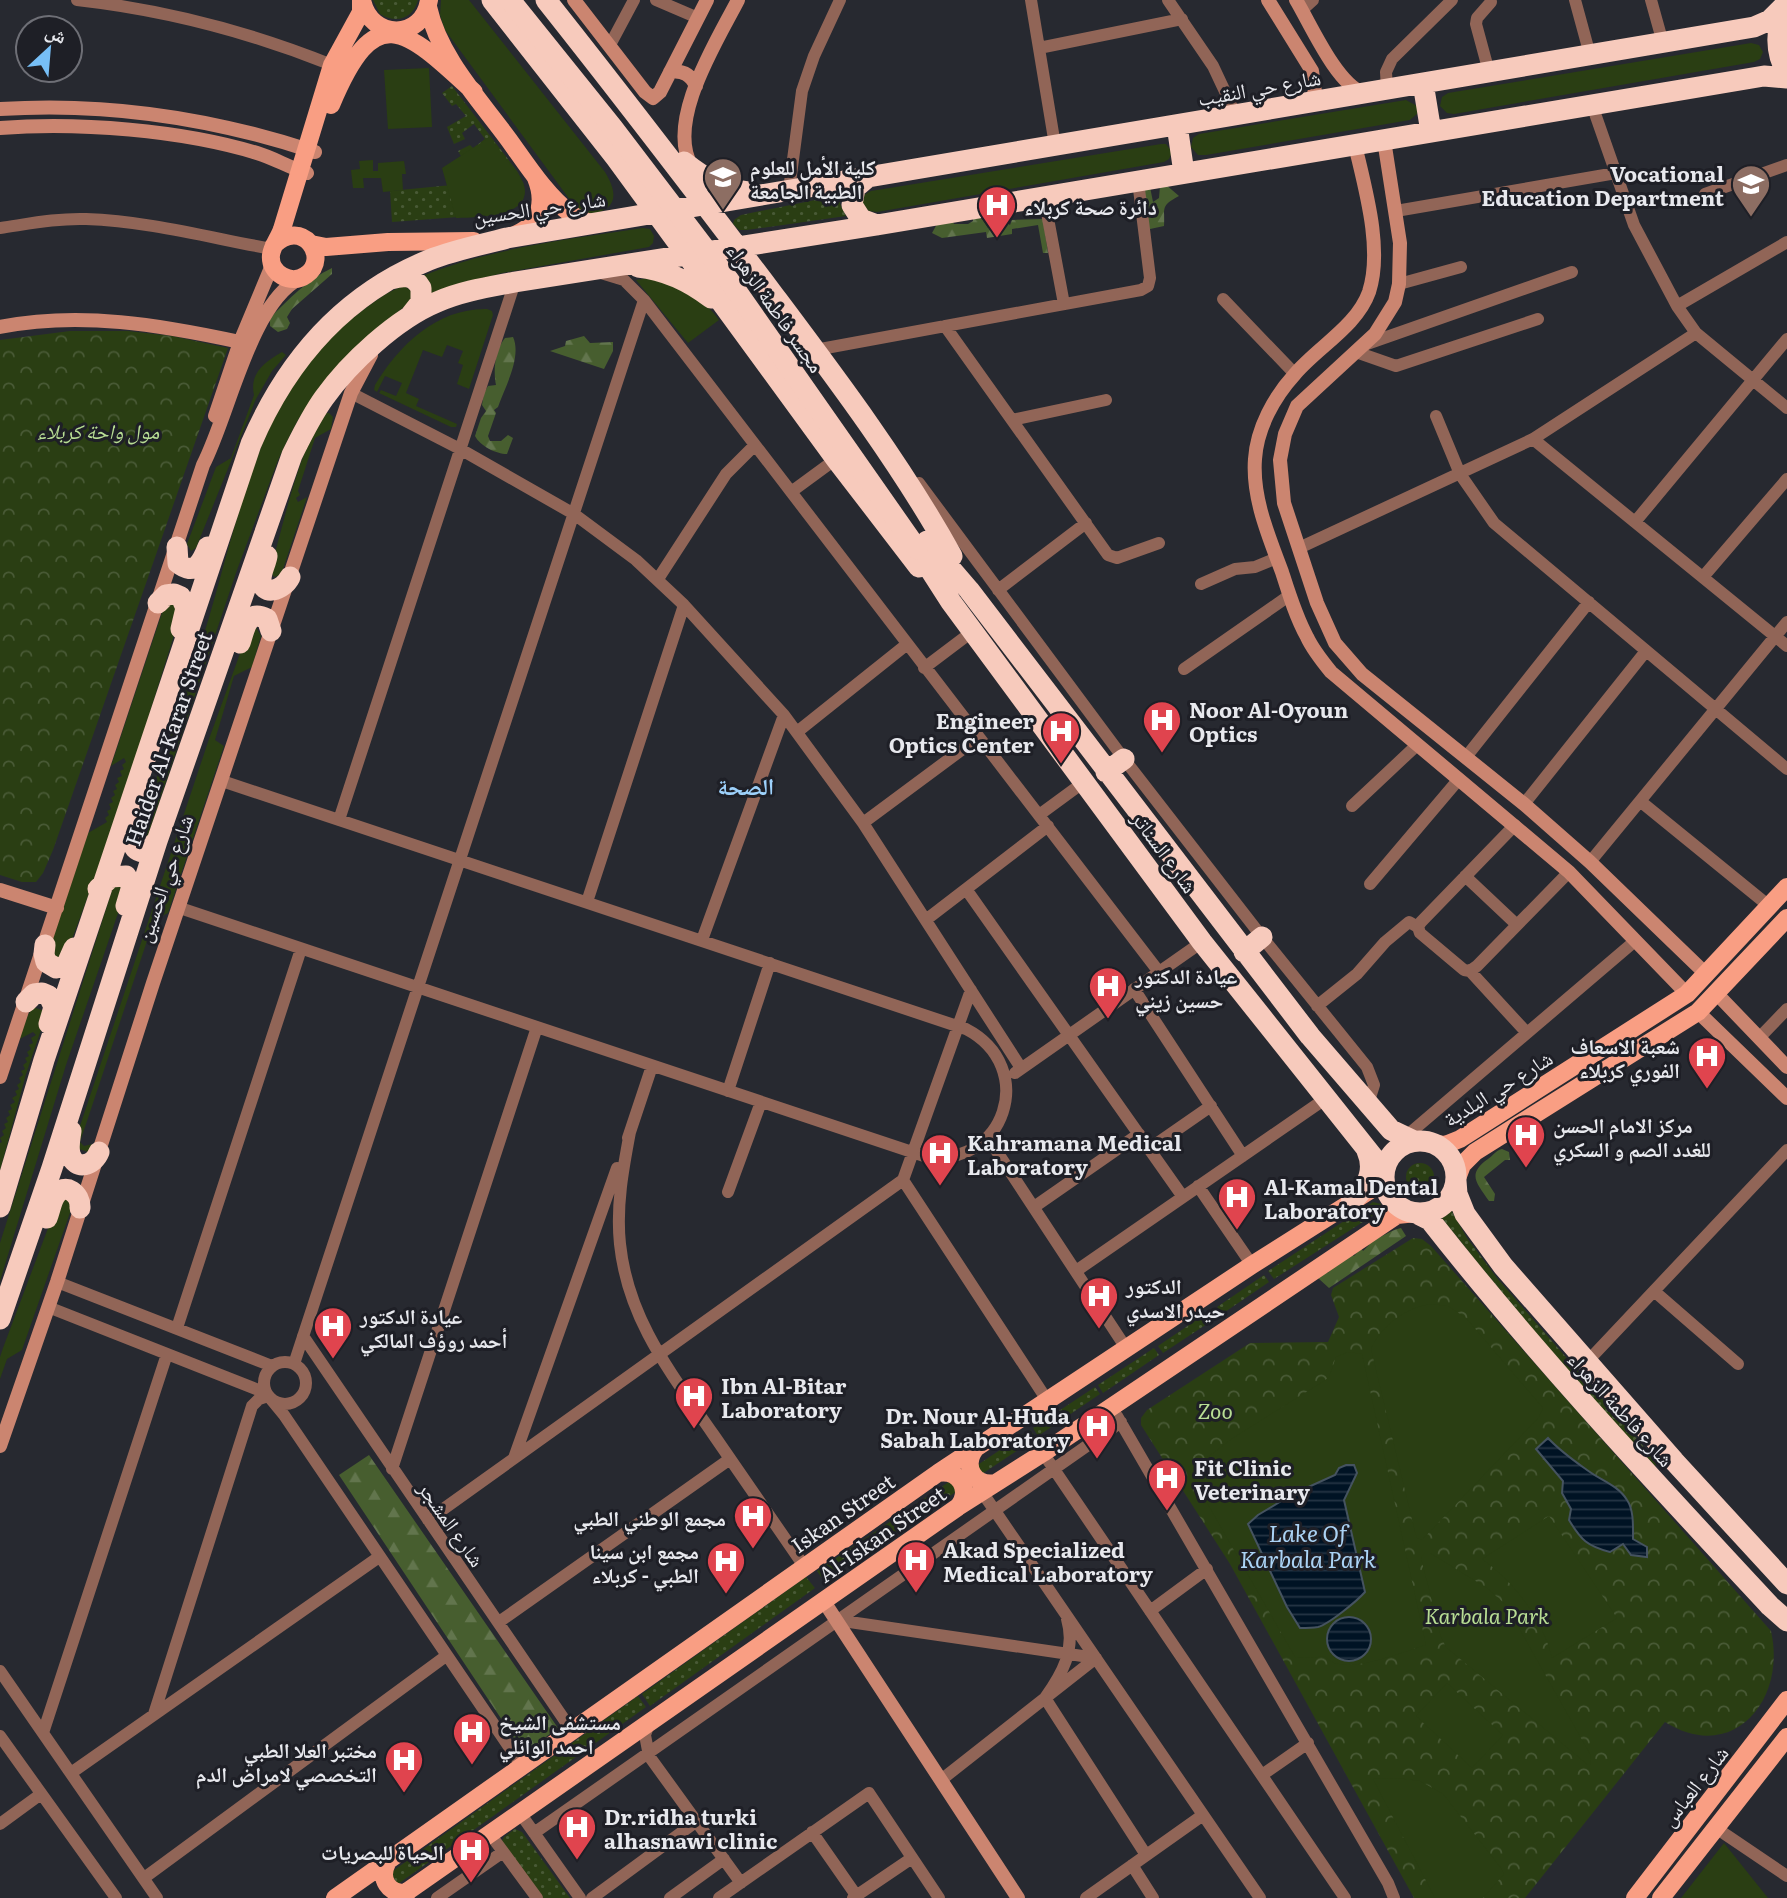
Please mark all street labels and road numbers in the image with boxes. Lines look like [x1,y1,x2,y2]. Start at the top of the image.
street label: شارع حي النقيب [1195,60,1324,115]
street label: شارع حي الحسين [471,181,608,234]
street label: مجسر فاطمة الزهراء [721,236,833,378]
street label: Haider Al-Karar Street [116,626,218,850]
street label: شارع السناتر [1125,803,1206,898]
street label: شارع حي الحسين [127,810,203,947]
street label: شارع حي البلدية [1436,1041,1559,1136]
street label: شارع فاطمة الزهراء [1562,1343,1682,1473]
street label: Iskan Street [784,1465,901,1559]
street label: شارع المشجر [411,1473,494,1572]
street label: Al-Iskan Street [811,1477,952,1589]
street label: شارع العباس [1652,1738,1734,1832]

